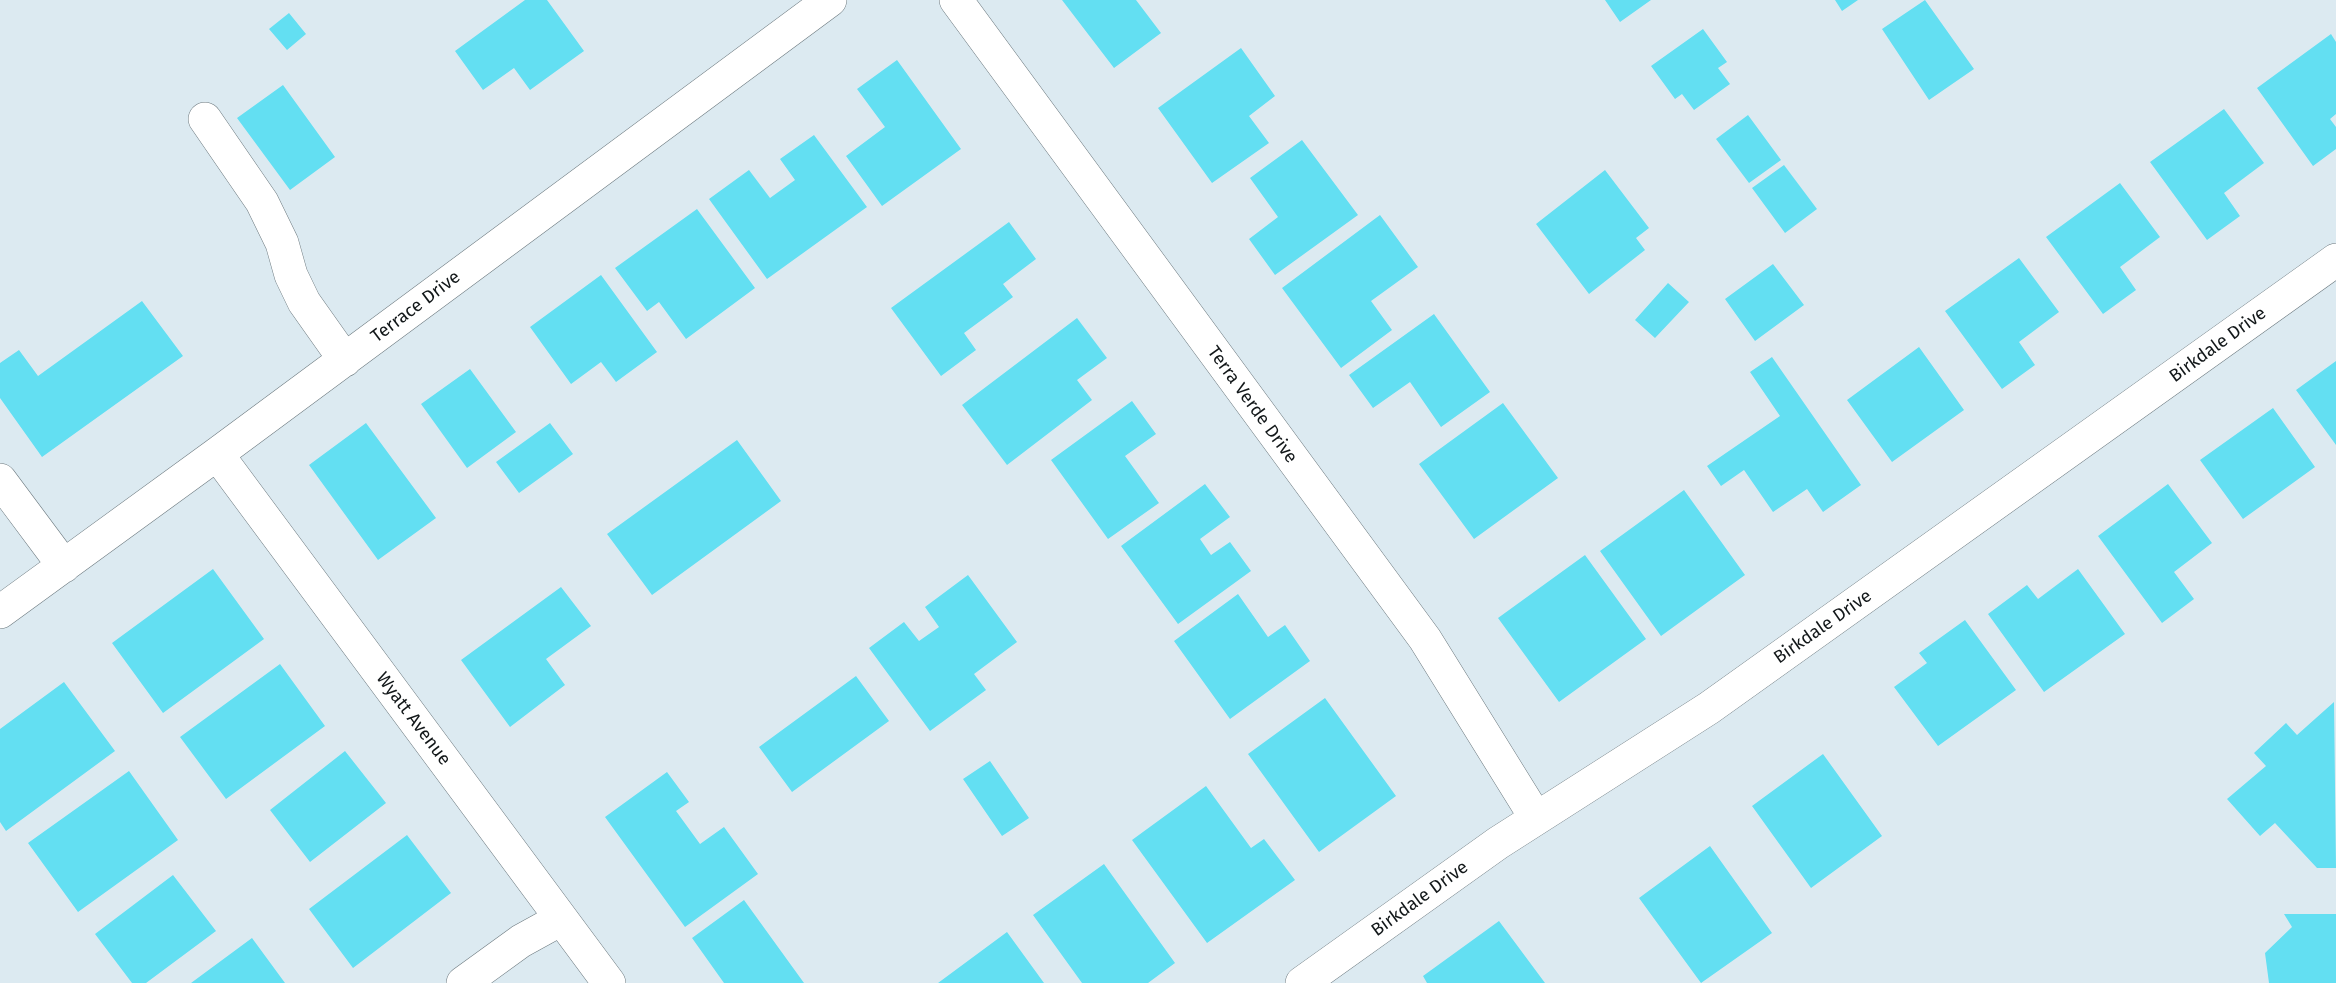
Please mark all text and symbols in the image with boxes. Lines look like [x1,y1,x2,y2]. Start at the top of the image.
street label: Terrace Drive [367,266,465,348]
street label: Birkdale Drive [2165,303,2271,387]
street label: Terra Verde Drive [1202,342,1302,468]
street label: Birkdale Drive [1770,585,1876,669]
street label: Wyatt Avenue [371,668,455,770]
street label: Birkdale Drive [1367,857,1473,941]

